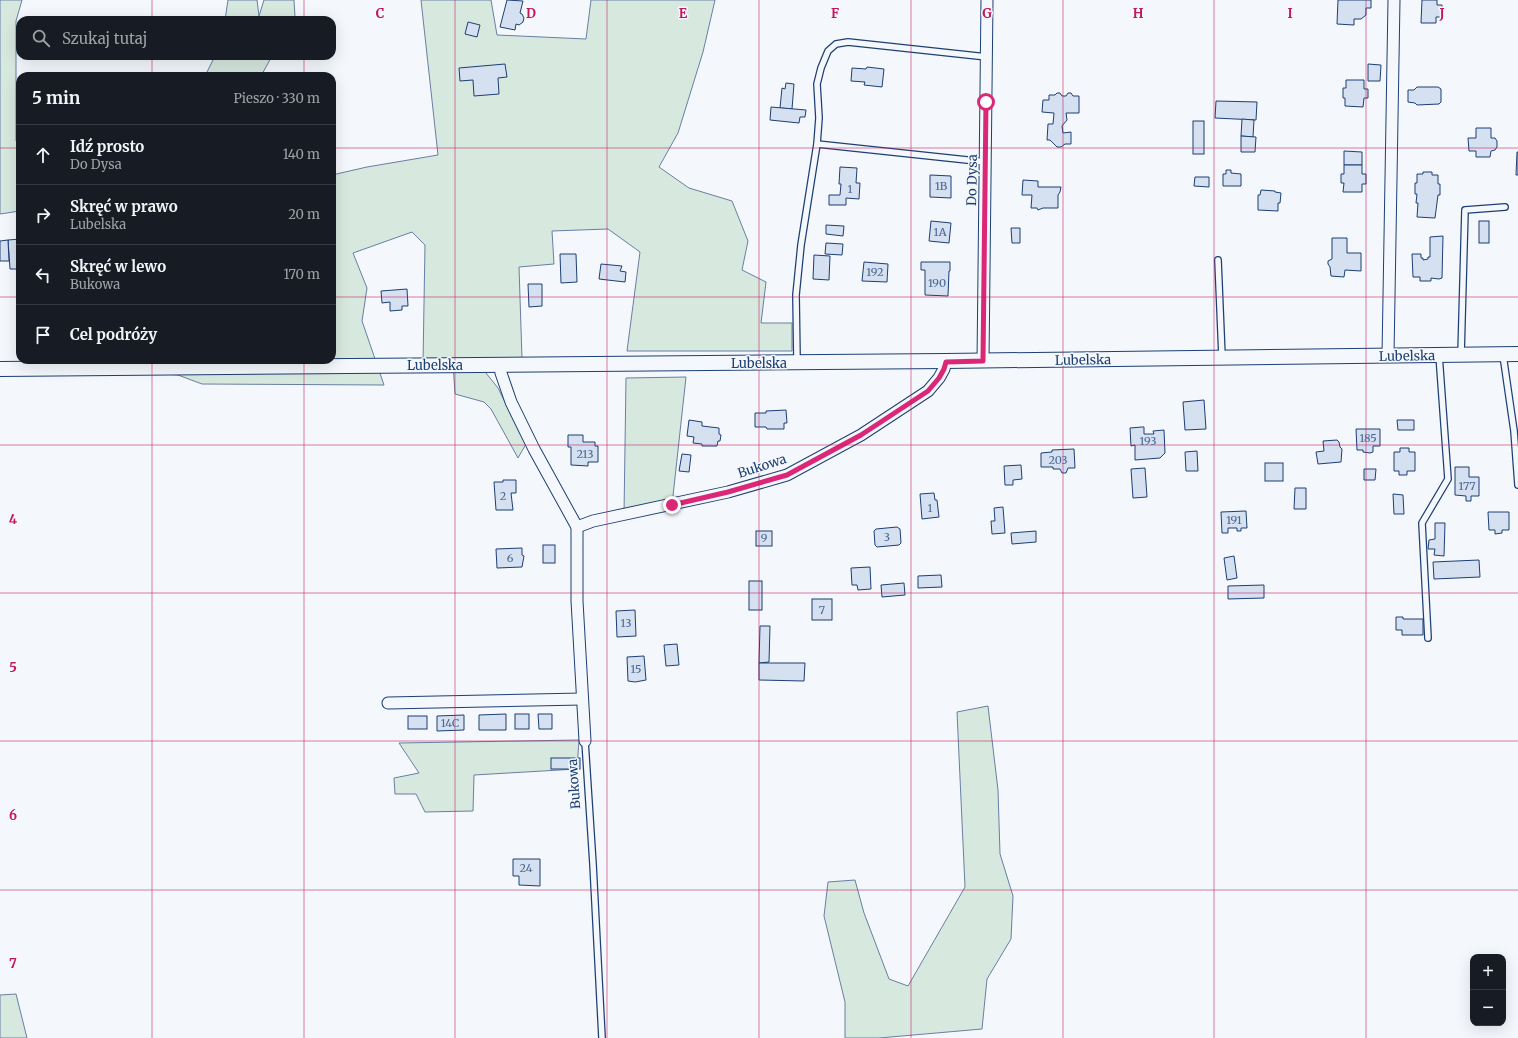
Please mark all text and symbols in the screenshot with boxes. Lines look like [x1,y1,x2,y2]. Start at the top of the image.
text: C [376,5,385,22]
text: D [526,5,536,22]
text: E [679,5,688,22]
text: F [831,5,839,22]
text: G [982,5,992,22]
text: H [1133,5,1144,22]
text: I [1287,5,1293,22]
text: J [1438,5,1445,22]
search box [16,16,336,60]
icon: search [30,27,52,49]
text: Szukaj tutaj [62,29,147,48]
text: 5 min [32,87,80,109]
text: Pieszo · 330 m [234,90,320,107]
route start [977,93,995,111]
text: Idź prosto [70,137,144,156]
icon: ahead [32,144,54,166]
text: 140 m [283,146,320,163]
street label: Do Dysa [963,154,981,206]
text: Do Dysa [70,156,122,173]
house number: 1B [935,179,948,193]
house number: 1 [848,182,853,196]
text: Skręć w prawo [70,197,178,216]
icon: right [32,204,54,226]
text: 20 m [288,206,320,223]
text: Lubelska [70,216,126,233]
house number: 1A [934,225,947,239]
text: Skręć w lewo [70,257,166,276]
icon: left [32,264,54,286]
house number: 192 [866,265,884,279]
text: 170 m [283,266,320,283]
text: Bukowa [70,276,120,293]
house number: 190 [928,276,946,290]
icon: arrive [32,324,54,346]
text: Cel podróży [70,325,157,344]
street label: Lubelska [1379,347,1435,365]
street label: Lubelska [1055,351,1111,369]
street label: Lubelska [731,355,787,372]
street label: Lubelska [407,357,463,374]
house number: 185 [1359,431,1377,445]
house number: 193 [1140,434,1156,448]
house number: 213 [576,447,594,461]
street label: Bukowa [736,450,788,482]
house number: 203 [1048,453,1068,467]
house number: 177 [1459,479,1475,493]
house number: 2 [500,489,506,503]
route end [663,496,681,514]
house number: 1 [928,501,933,515]
text: 4 [9,511,18,528]
house number: 191 [1226,513,1242,527]
house number: 3 [884,530,890,544]
house number: 9 [761,531,768,545]
house number: 6 [507,551,514,565]
house number: 7 [819,603,825,617]
house number: 13 [621,616,631,630]
text: 5 [9,659,17,676]
house number: 15 [630,662,642,676]
house number: 14C [441,716,459,730]
street label: Bukowa [564,758,584,810]
text: 6 [9,807,17,824]
house number: 24 [520,861,533,875]
map controls [1470,954,1506,1026]
button: + [1470,954,1506,990]
text: 7 [9,955,17,972]
button: − [1470,990,1506,1026]

